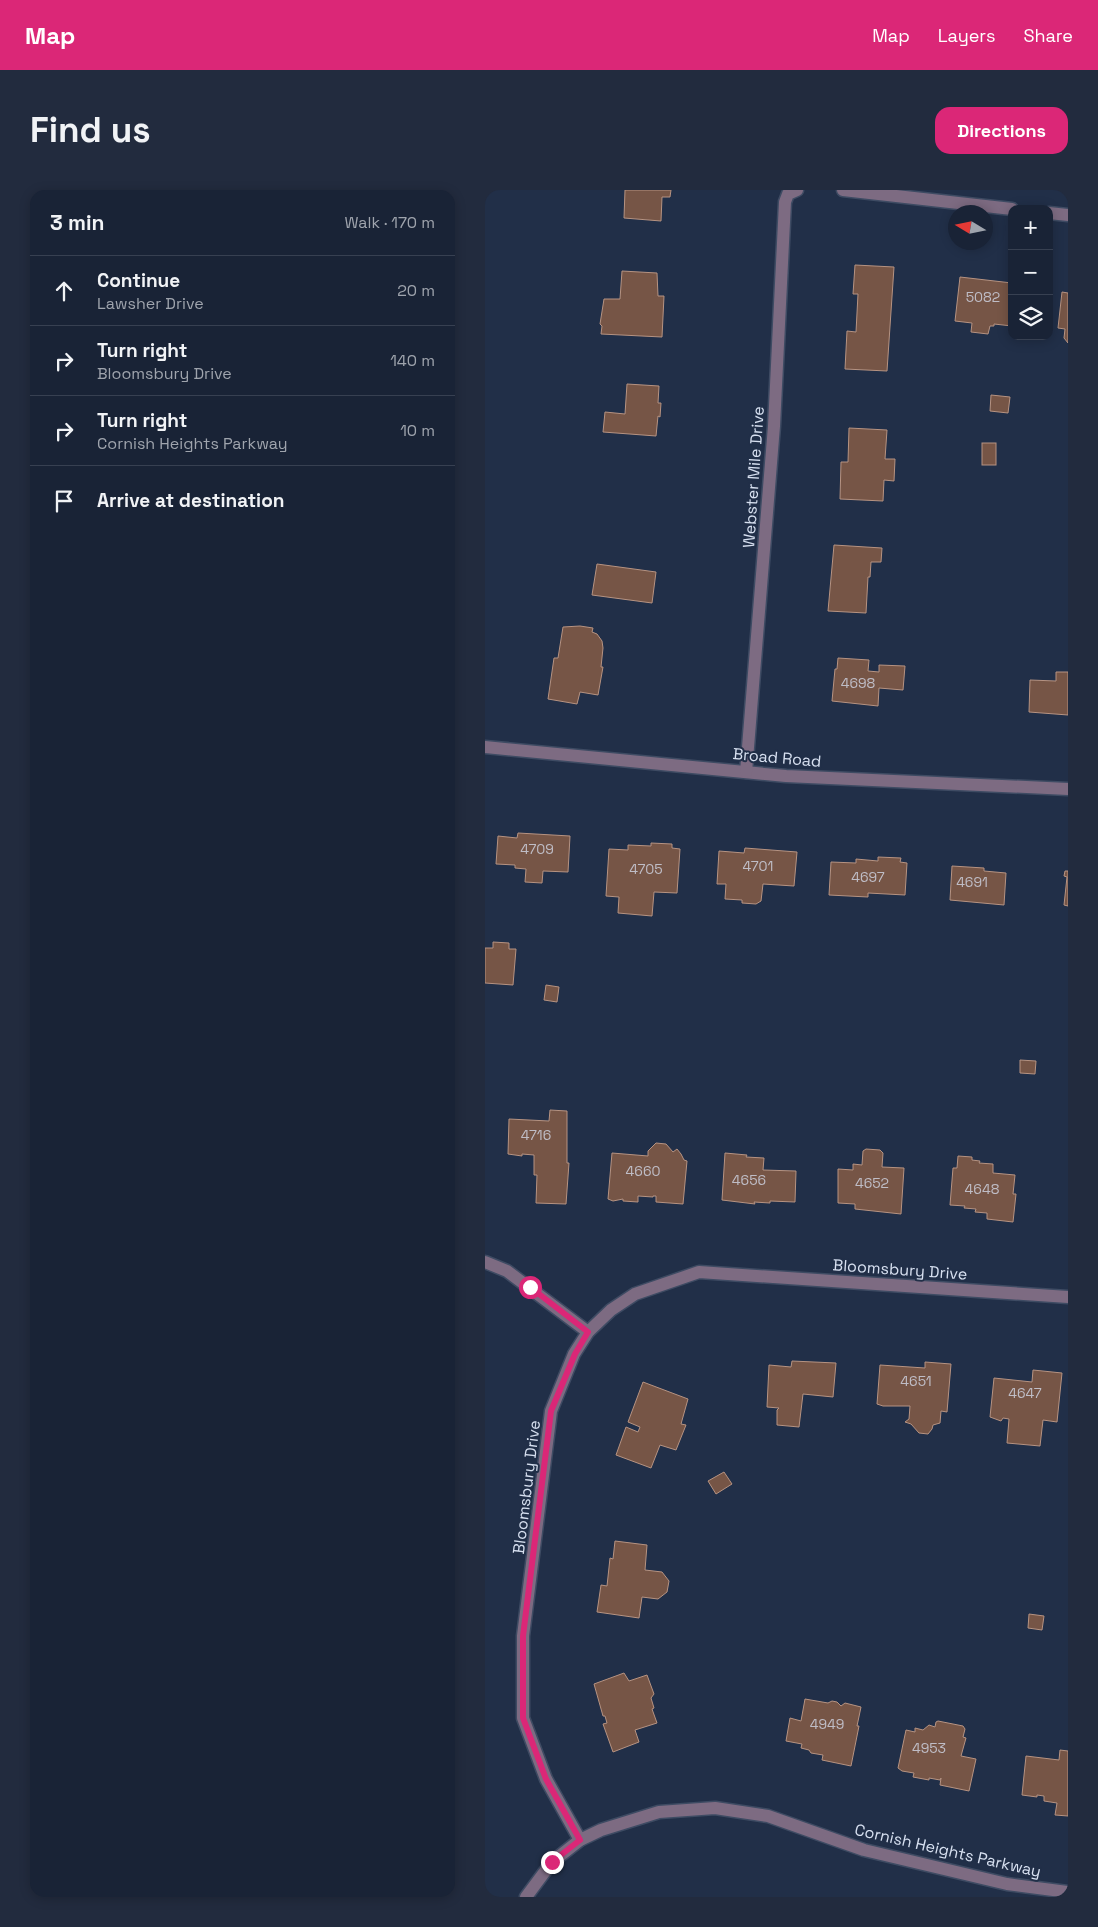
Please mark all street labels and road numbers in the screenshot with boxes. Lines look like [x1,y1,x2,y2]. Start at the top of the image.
street label: Webster Mile Drive [738,405,769,549]
street label: Broad Road [732,743,822,772]
street label: Bloomsbury Drive [832,1254,968,1285]
street label: Bloomsbury Drive [508,1419,545,1555]
street label: Cornish Heights Parkway [853,1819,1043,1882]

